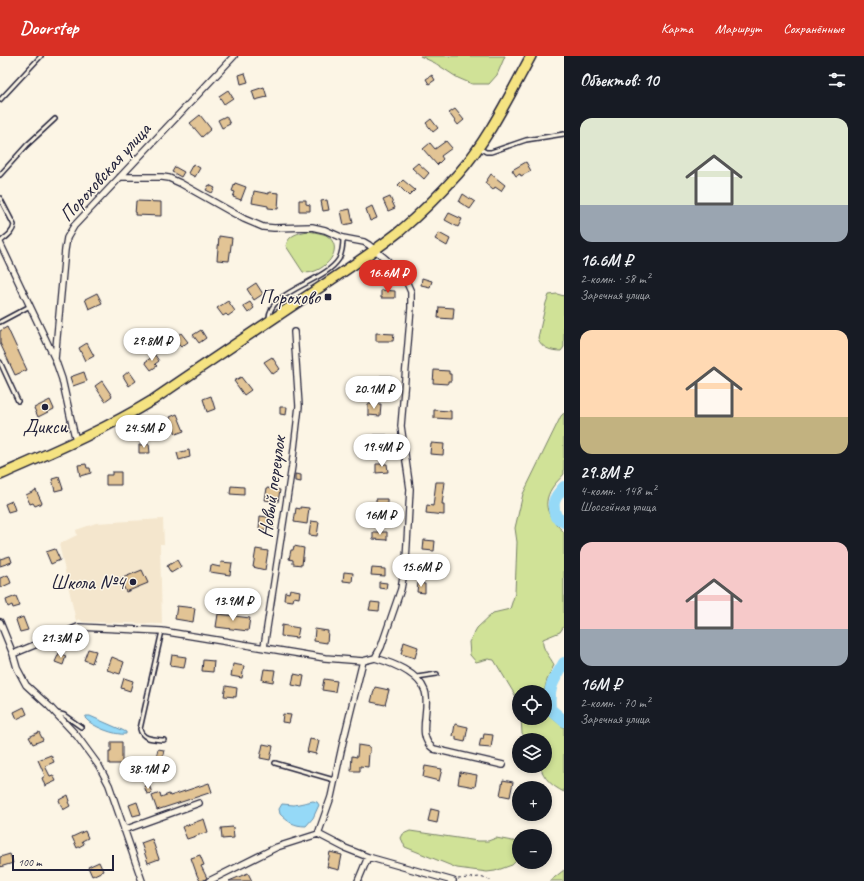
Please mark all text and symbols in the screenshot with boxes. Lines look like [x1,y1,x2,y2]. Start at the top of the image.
text: Doorstep [20,16,78,40]
text: Карта [661,20,693,37]
text: Маршрут [715,20,761,37]
text: Сохранённые [783,20,844,37]
icon: filters [826,69,848,91]
text: Объектов: 10 [580,70,659,91]
street label: Пороховская улица [54,116,157,227]
icon: home [678,144,750,216]
text: 16.6M ₽ [580,250,632,271]
pin: 16.6M ₽ [351,260,425,294]
text: 16.6M ₽ [368,265,408,281]
text: 2-комн. · 58 m² [580,271,650,287]
place label: Порохово [259,285,321,310]
text: Заречная улица [580,287,650,303]
marker: Порохово [323,292,333,302]
pin: 29.8M ₽ [115,328,189,362]
text: 29.8M ₽ [132,333,172,349]
icon: home [678,356,750,428]
pin: 20.1M ₽ [337,376,411,410]
text: 20.1M ₽ [354,381,394,397]
marker: Дикси [40,402,50,412]
place label: Дикси [23,414,68,439]
pin: 24.5M ₽ [107,415,181,449]
text: 24.5M ₽ [124,420,164,436]
street label: Новый переулок [252,433,292,539]
pin: 19.4M ₽ [345,434,419,468]
text: 19.4M ₽ [362,439,402,455]
text: 29.8M ₽ [580,462,631,483]
text: 4-комн. · 148 m² [580,483,656,499]
text: Шоссейная улица [580,499,656,515]
pin: 16M ₽ [352,502,408,536]
text: 16M ₽ [364,507,396,523]
pin: 15.6M ₽ [384,554,458,588]
text: 15.6M ₽ [401,559,441,575]
icon: home [678,568,750,640]
place label: Школа №4 [51,570,127,595]
marker: Школа №4 [128,577,138,587]
pin: 13.9M ₽ [196,588,270,622]
text: 13.9M ₽ [213,593,253,609]
pin: 21.3M ₽ [24,625,98,659]
text: 21.3M ₽ [41,630,81,646]
text: 16M ₽ [580,674,621,695]
map controls [512,685,552,869]
button: locate [512,685,552,725]
text: 2-комн. · 70 m² [580,695,650,711]
text: Заречная улица [580,711,650,727]
button: layers [512,733,552,773]
pin: 38.1M ₽ [111,756,185,790]
text: 38.1M ₽ [128,761,168,777]
button: + [512,781,552,821]
button: − [512,829,552,869]
scale bar [12,853,114,872]
text: 100 m [18,855,42,869]

